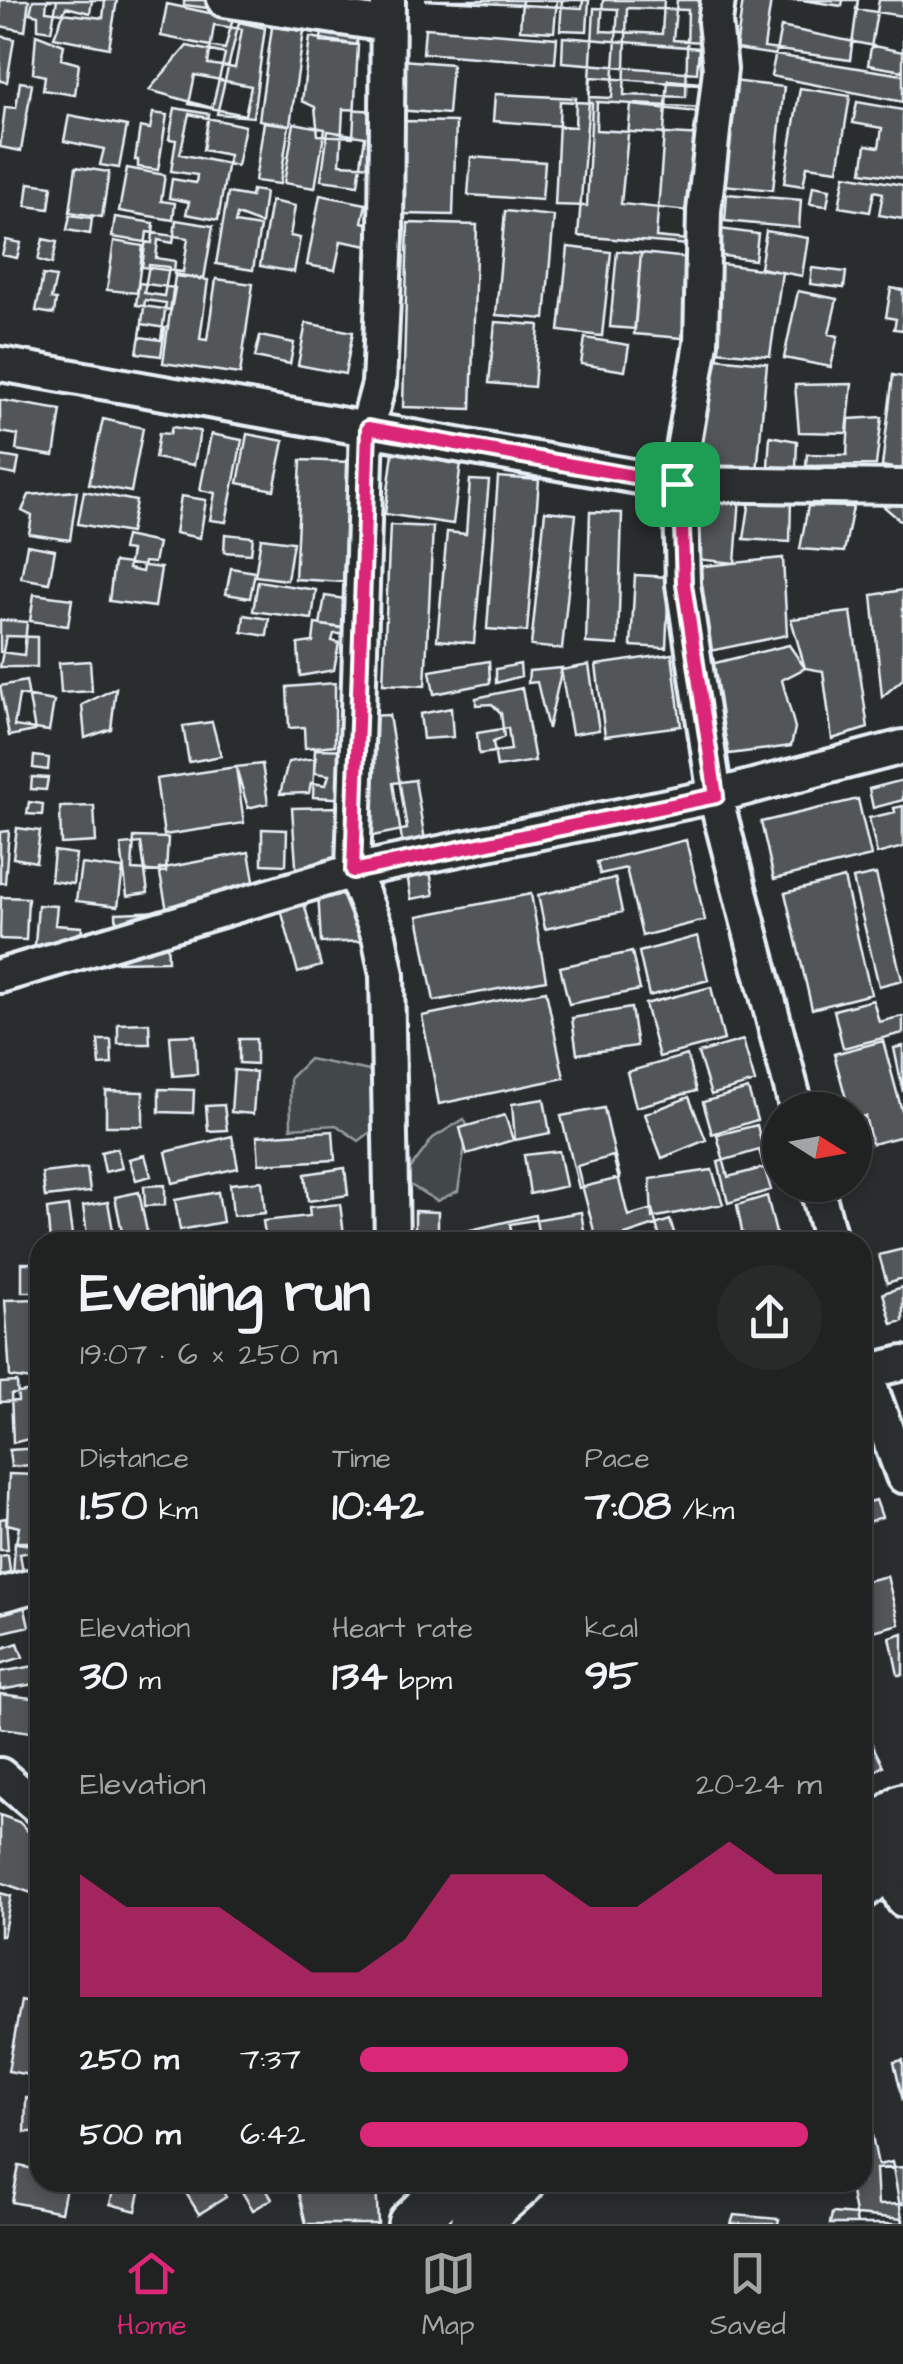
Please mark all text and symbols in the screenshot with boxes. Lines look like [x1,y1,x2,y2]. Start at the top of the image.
pin [635,442,720,527]
icon: arrive [650,457,705,512]
north arrow [762,1092,872,1202]
map controls [762,1092,872,1202]
text: Evening run [80,1256,370,1332]
button: share [717,1265,822,1370]
text: 19:07 · 6 × 250 m [80,1332,337,1377]
text: Distance [80,1439,189,1478]
text: Time [332,1439,391,1478]
text: Pace [585,1439,650,1478]
text: 1.50 [80,1478,148,1536]
text: 10:42 [332,1478,424,1536]
text: 7:08 [585,1478,671,1536]
text: km [148,1491,198,1530]
text: /km [671,1491,734,1530]
text: Elevation [80,1609,190,1648]
text: Heart rate [332,1609,473,1648]
text: kcal [585,1609,638,1648]
text: 30 [80,1648,128,1706]
text: 134 [332,1648,388,1706]
text: 95 [585,1648,638,1706]
text: m [128,1661,161,1700]
text: bpm [388,1661,452,1700]
text: Elevation [80,1762,206,1807]
text: 20–24 m [696,1762,822,1807]
text: 250 m [80,2037,179,2082]
text: 7:37 [240,2037,301,2082]
text: 500 m [80,2112,181,2157]
text: 6:42 [240,2112,306,2157]
tab: Home [117,2246,187,2345]
tab: Map [421,2246,476,2345]
tab: Saved [710,2246,786,2345]

